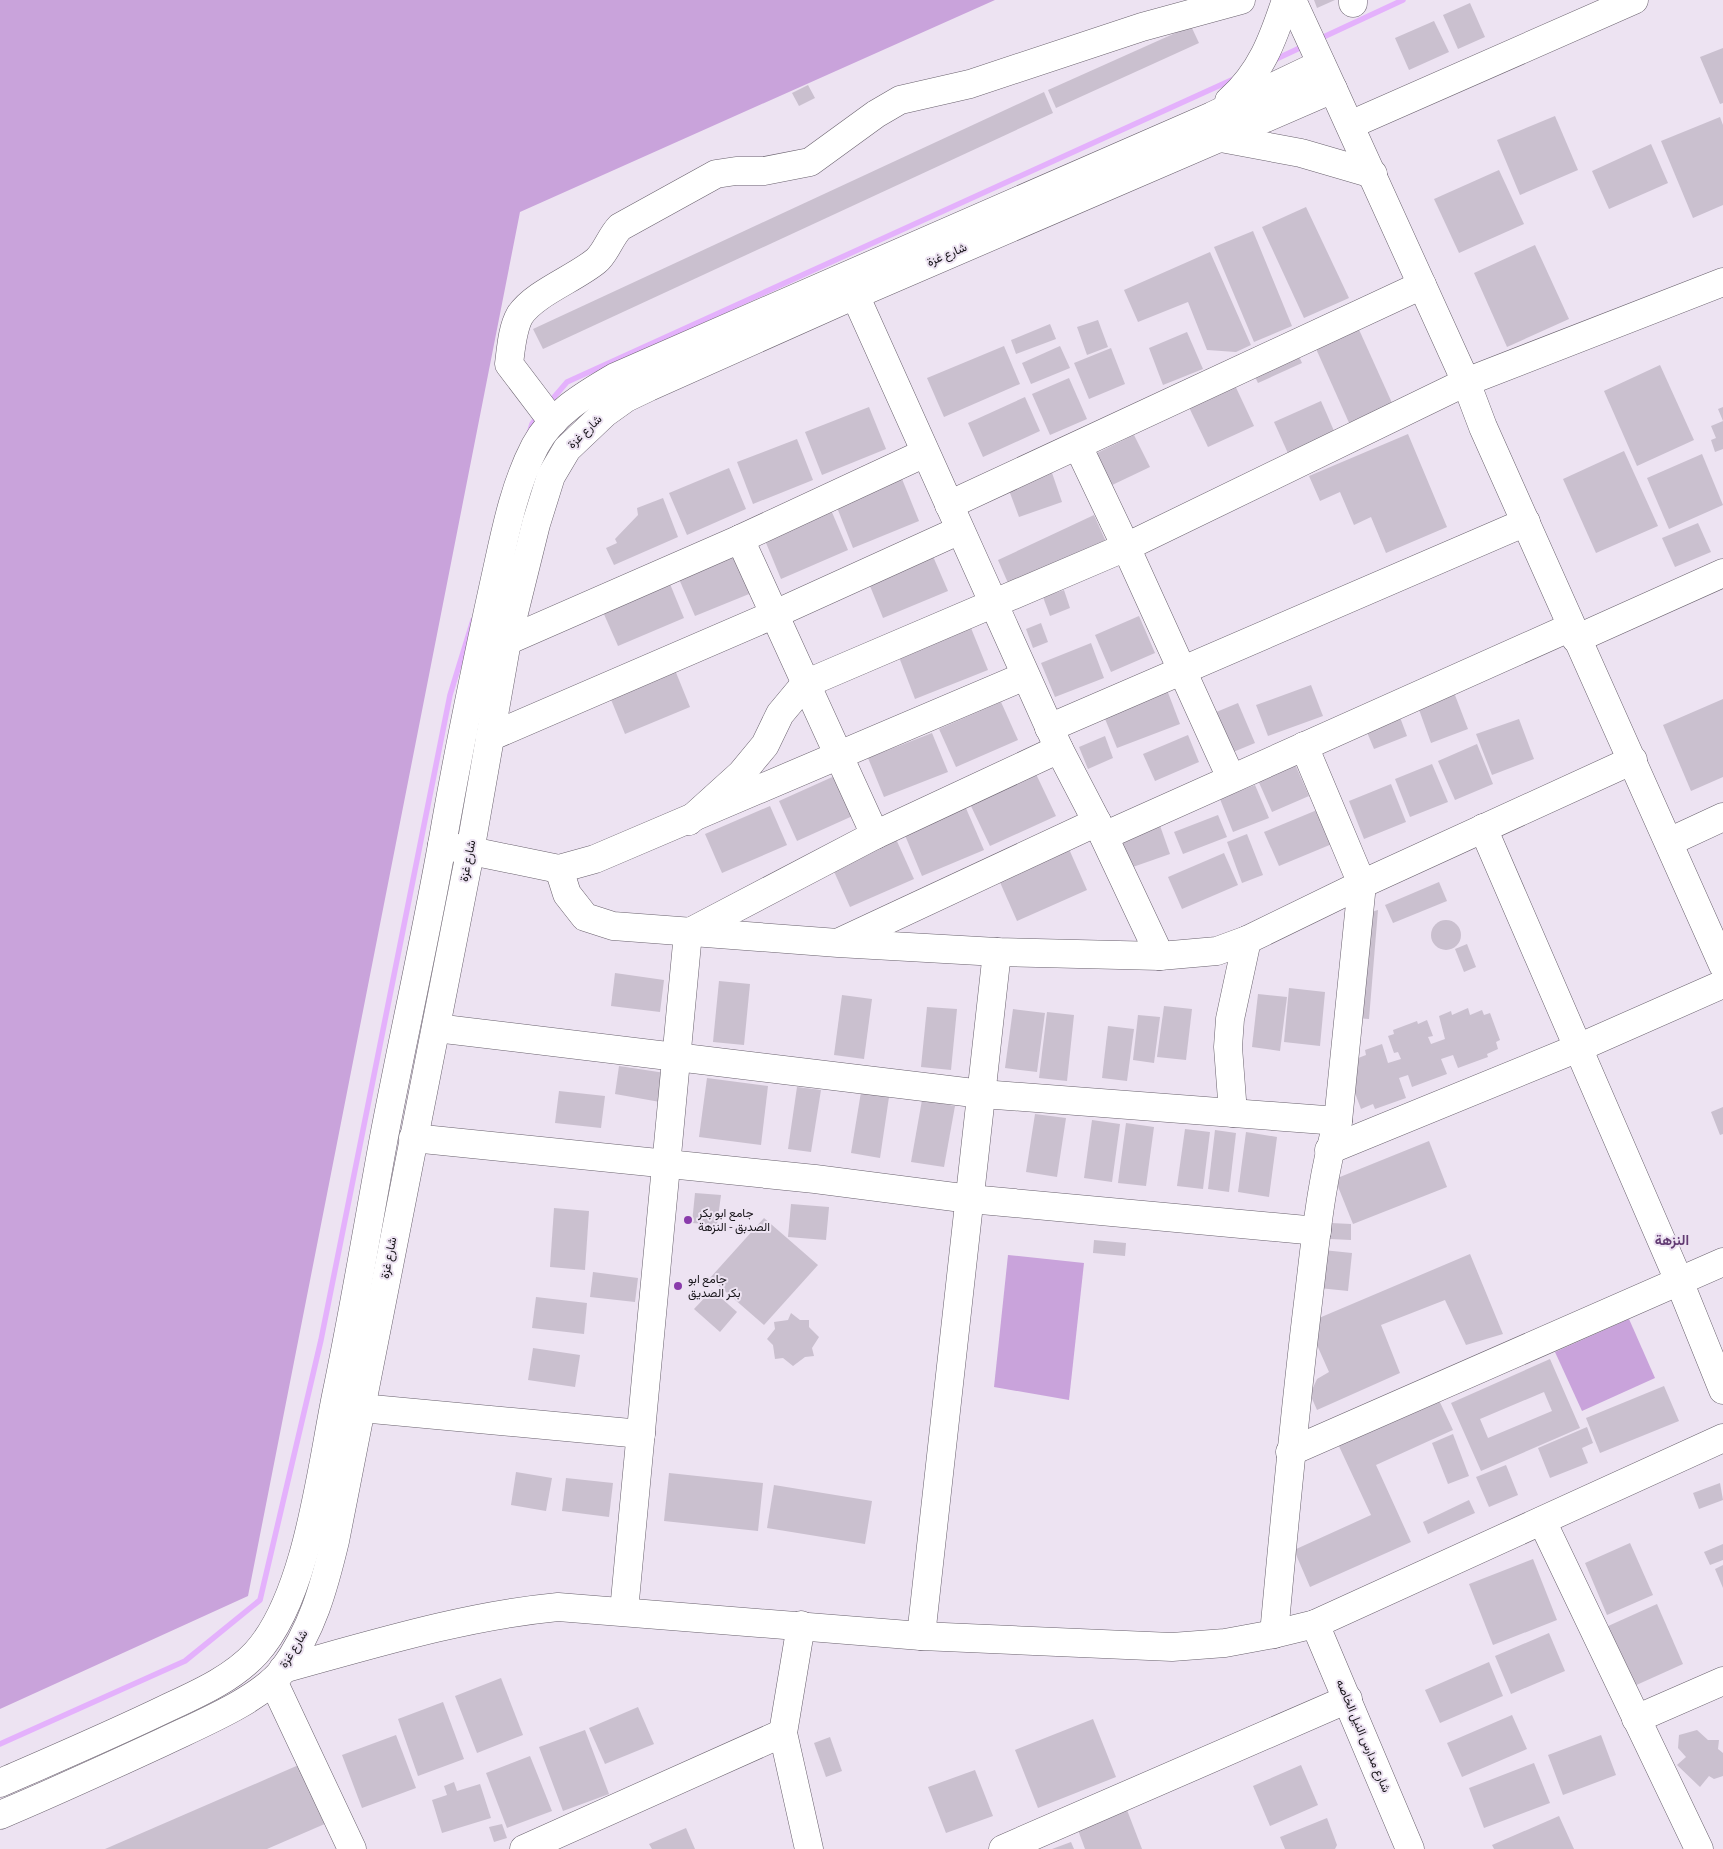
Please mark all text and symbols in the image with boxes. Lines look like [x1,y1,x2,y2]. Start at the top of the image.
street label: شارع غزة [924,239,970,271]
street label: شارع غزة [564,411,606,453]
street label: شارع غزة [456,839,480,883]
place label: جامع ابو بكر الصدبق - النزهة [697,1205,770,1236]
marker: جامع ابو بكر الصدبق - النزهة [682,1214,694,1226]
district label: النزهة [1655,1231,1689,1251]
street label: شارع غزة [377,1236,401,1280]
place label: جامع ابو بكر الصديق [688,1271,741,1302]
marker: جامع ابو بكر الصديق [672,1280,684,1292]
street label: شارع غزة [276,1627,312,1671]
street label: شارع مدارس النيل الخاصه [1332,1677,1394,1795]

